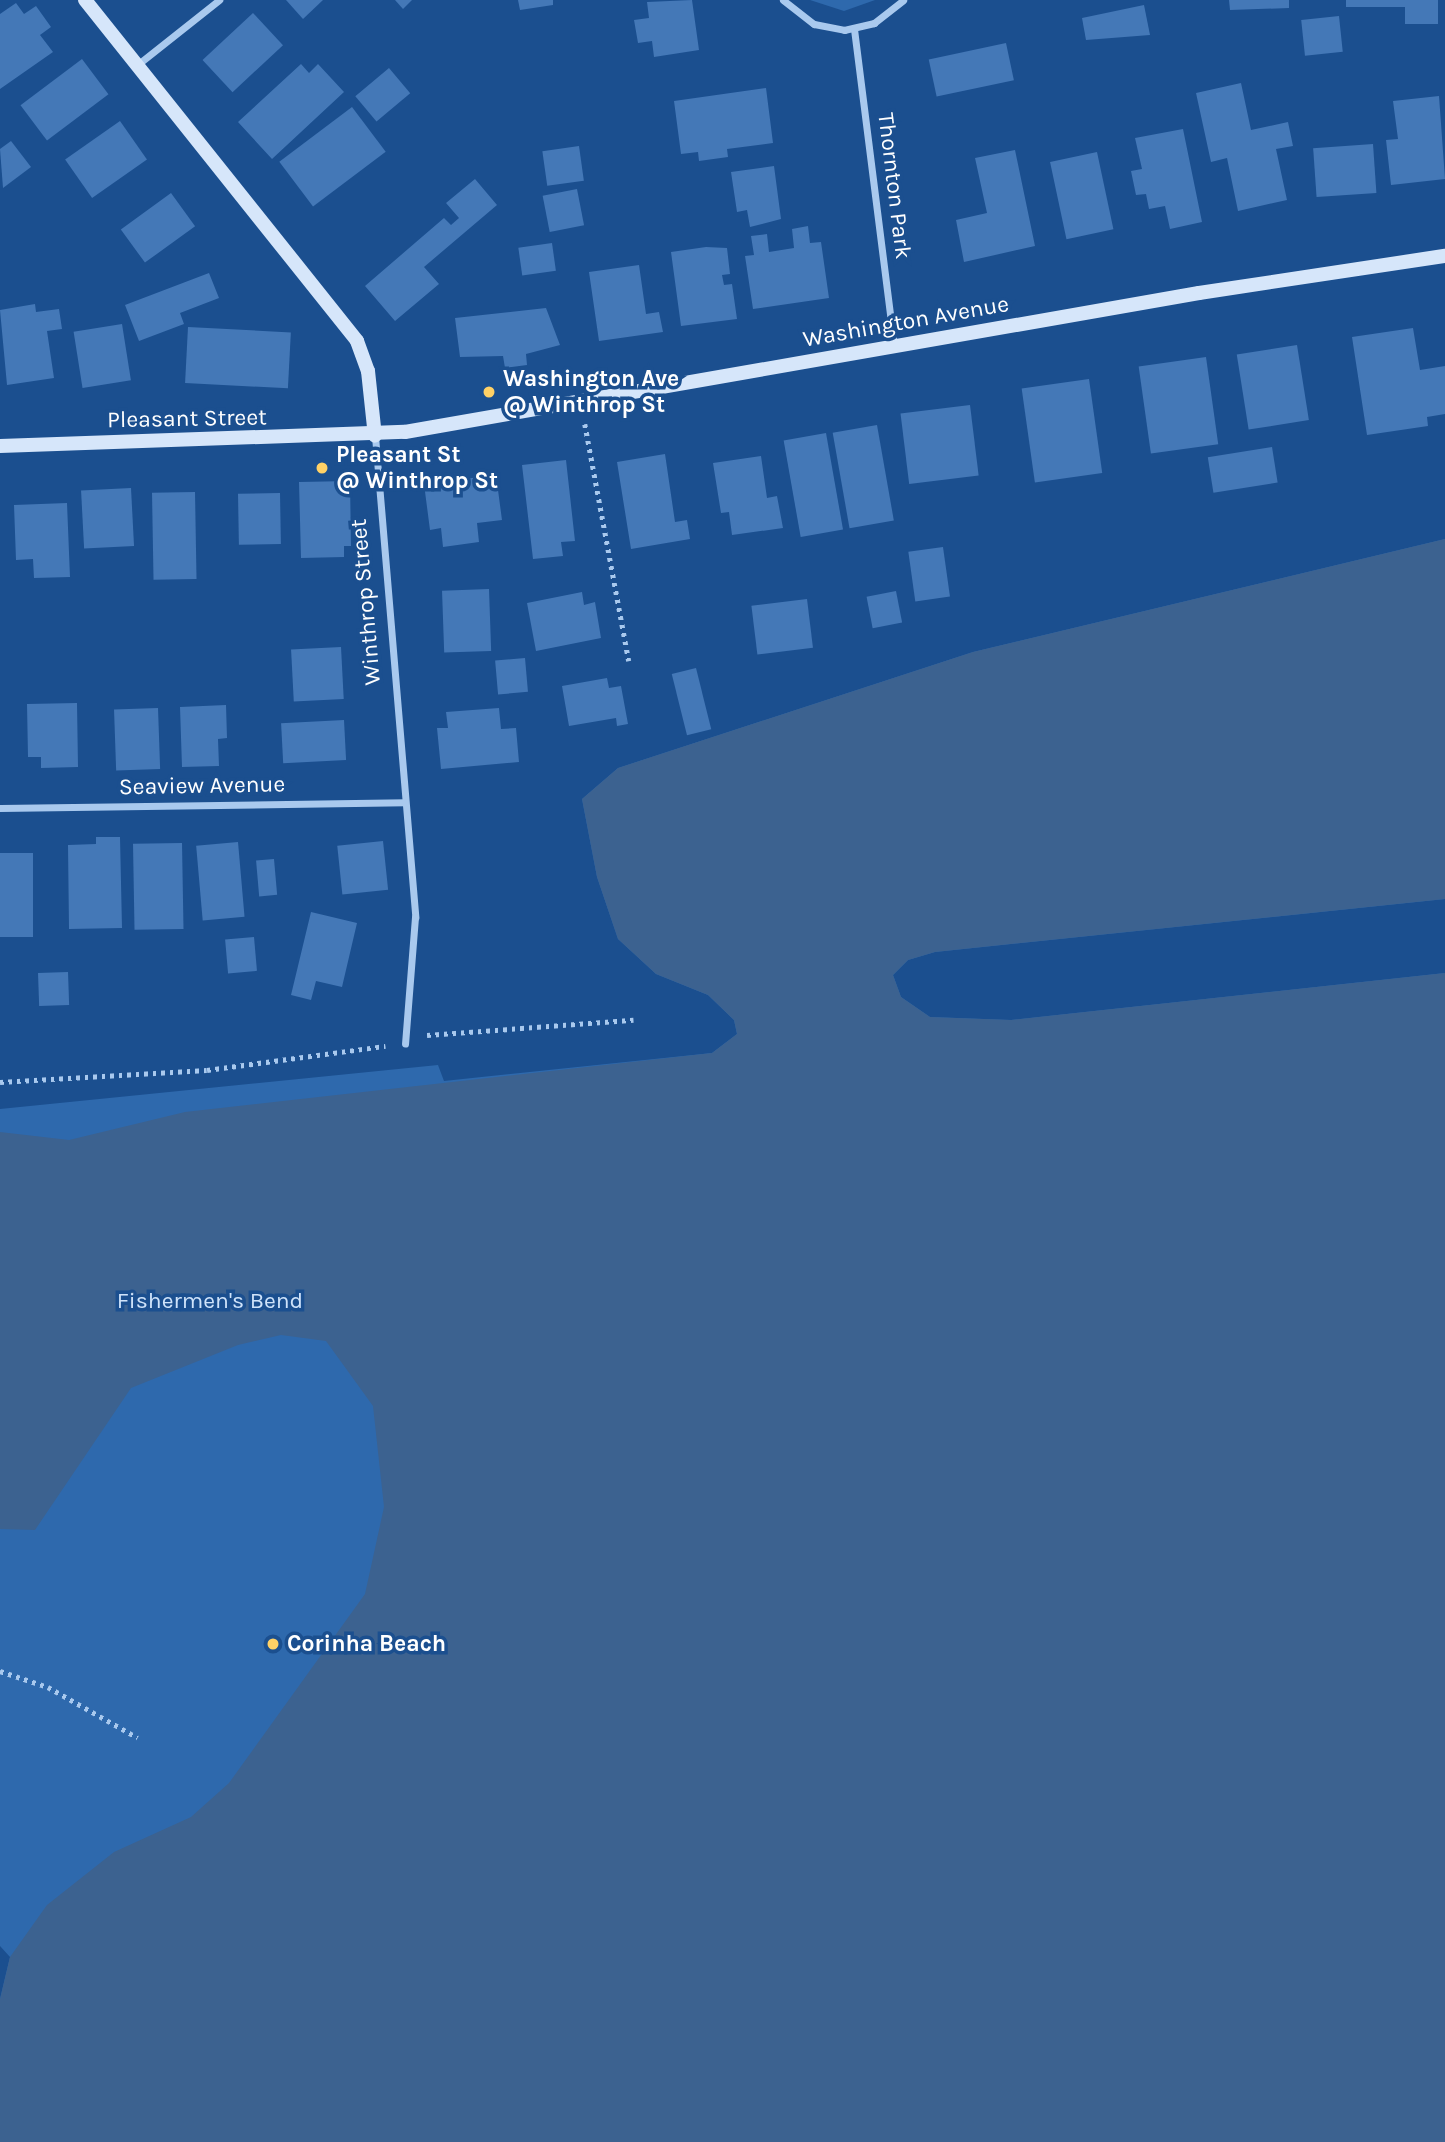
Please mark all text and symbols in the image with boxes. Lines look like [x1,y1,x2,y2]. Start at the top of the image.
street label: Thornton Park [871,111,917,261]
street label: Washington Avenue [801,290,1011,354]
place label: Washington Ave @ Winthrop St [503,365,679,419]
marker: Washington Ave @ Winthrop St [481,384,497,400]
street label: Pleasant Street [107,404,267,434]
place label: Pleasant St @ Winthrop St [336,441,498,495]
marker: Pleasant St @ Winthrop St [314,460,330,476]
street label: Winthrop Street [345,518,387,686]
street label: Seaview Avenue [119,771,285,801]
park label: Fishermen's Bend [117,1287,303,1315]
place label: Corinha Beach [287,1630,446,1658]
marker: Corinha Beach [265,1636,281,1652]

